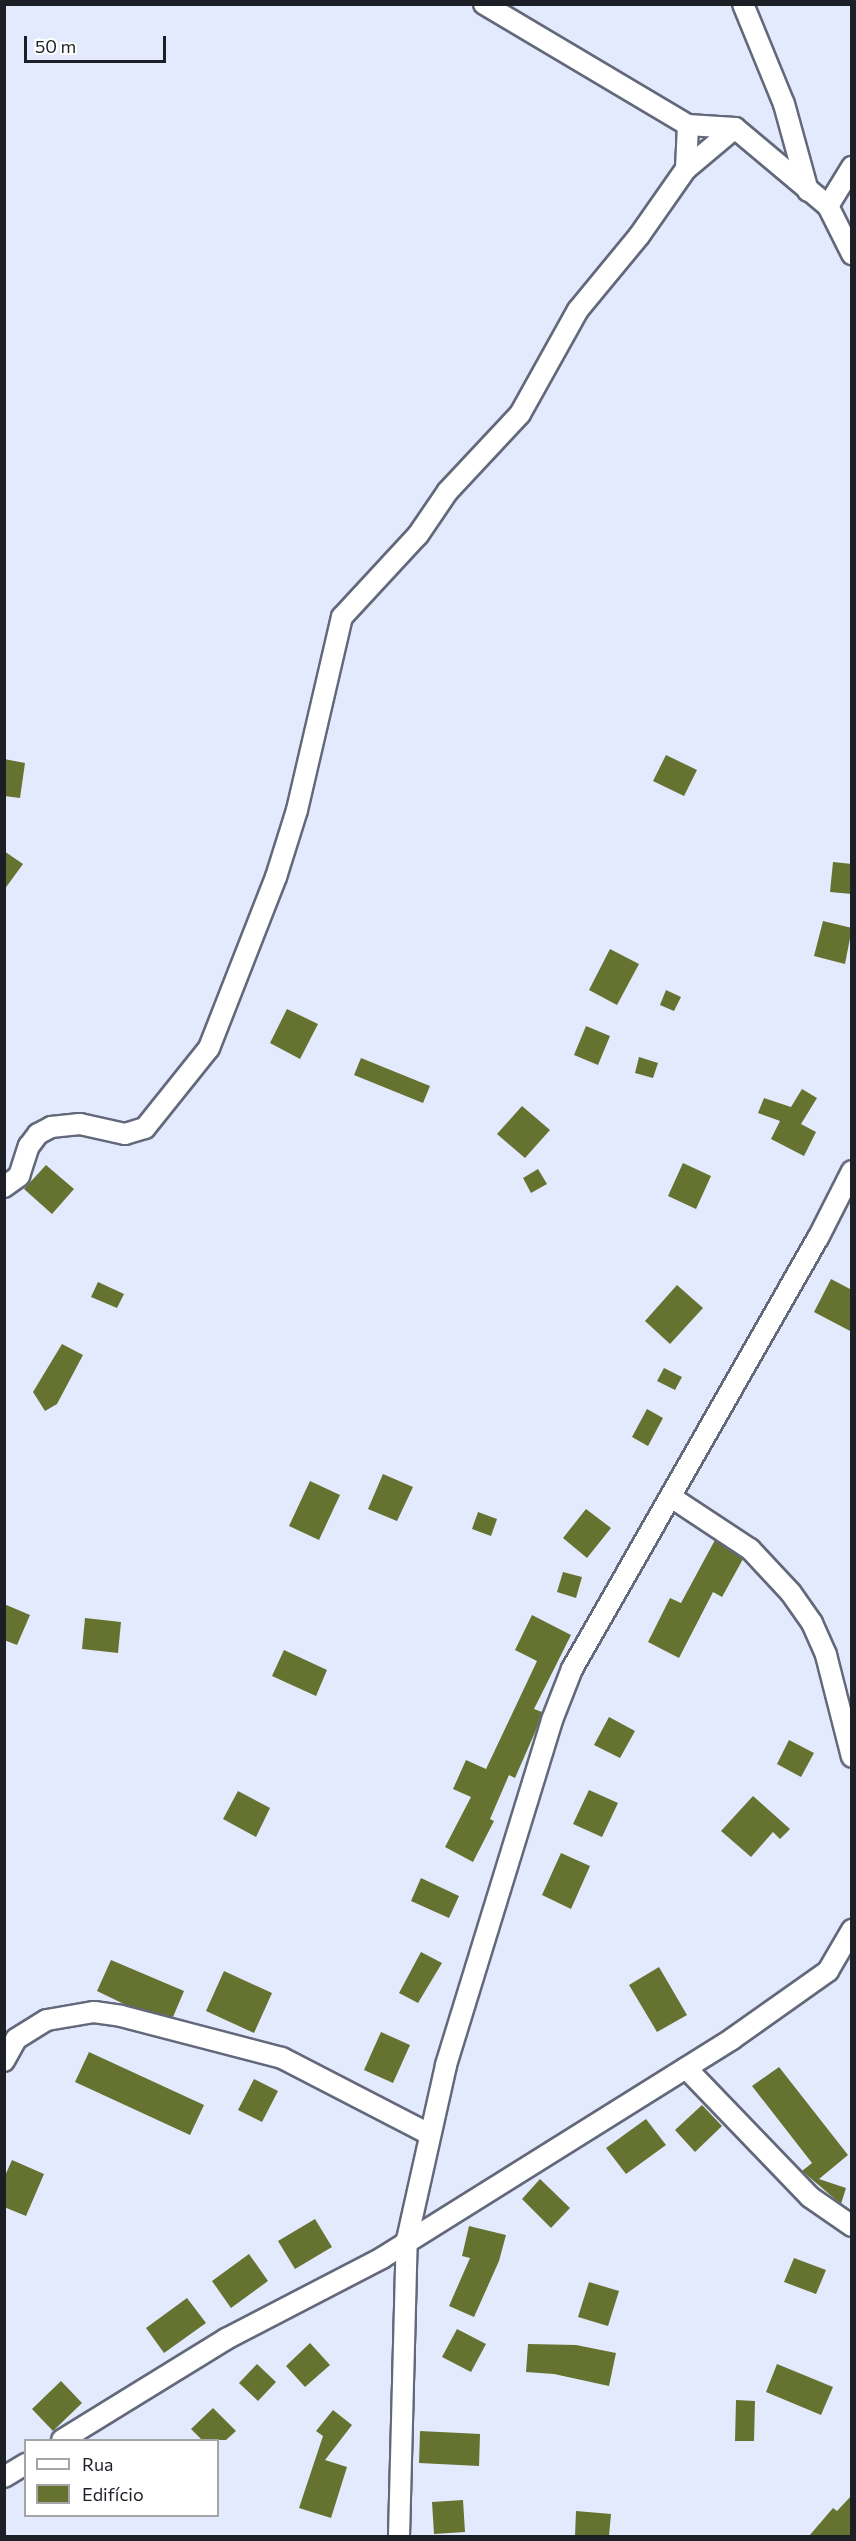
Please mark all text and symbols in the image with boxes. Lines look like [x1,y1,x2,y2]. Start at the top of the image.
scale bar [27,24,170,62]
text: 50 m [35,35,76,57]
legend [24,2439,219,2517]
text: Rua [82,2453,113,2475]
text: Edifício [82,2483,144,2505]

